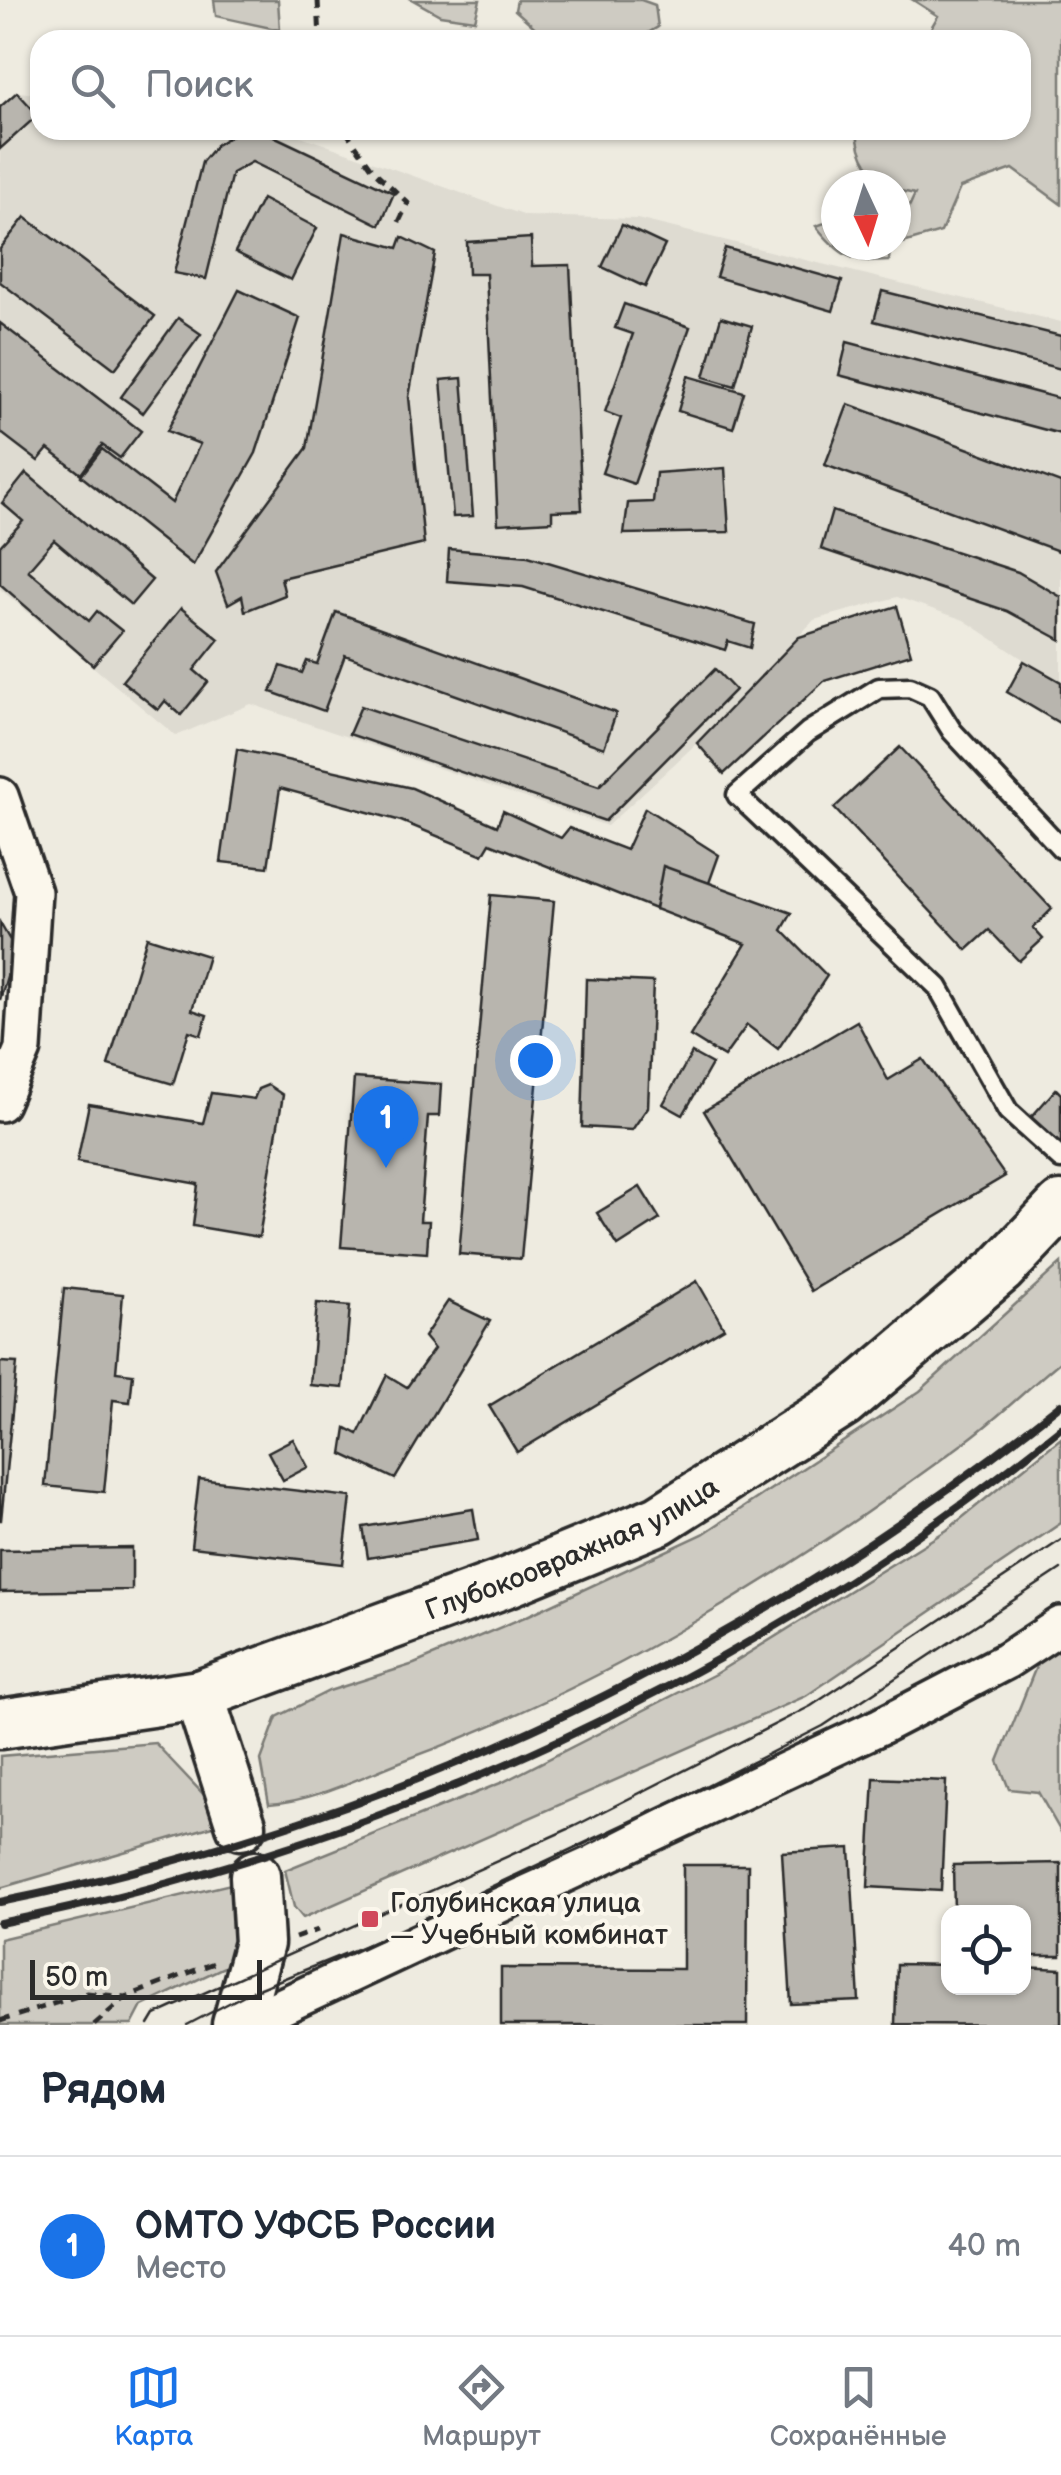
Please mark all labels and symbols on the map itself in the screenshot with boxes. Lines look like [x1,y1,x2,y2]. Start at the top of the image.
north arrow [821,170,911,260]
your location [510,1035,561,1086]
pin: 1 [354,1086,418,1168]
street label: Глубокоовражная улица [421,1470,725,1627]
place label: Голубинская улица — Учебный комбинат [390,1887,668,1952]
marker: Голубинская улица — Учебный комбинат [359,1908,381,1930]
scale bar [30,1955,262,2000]

